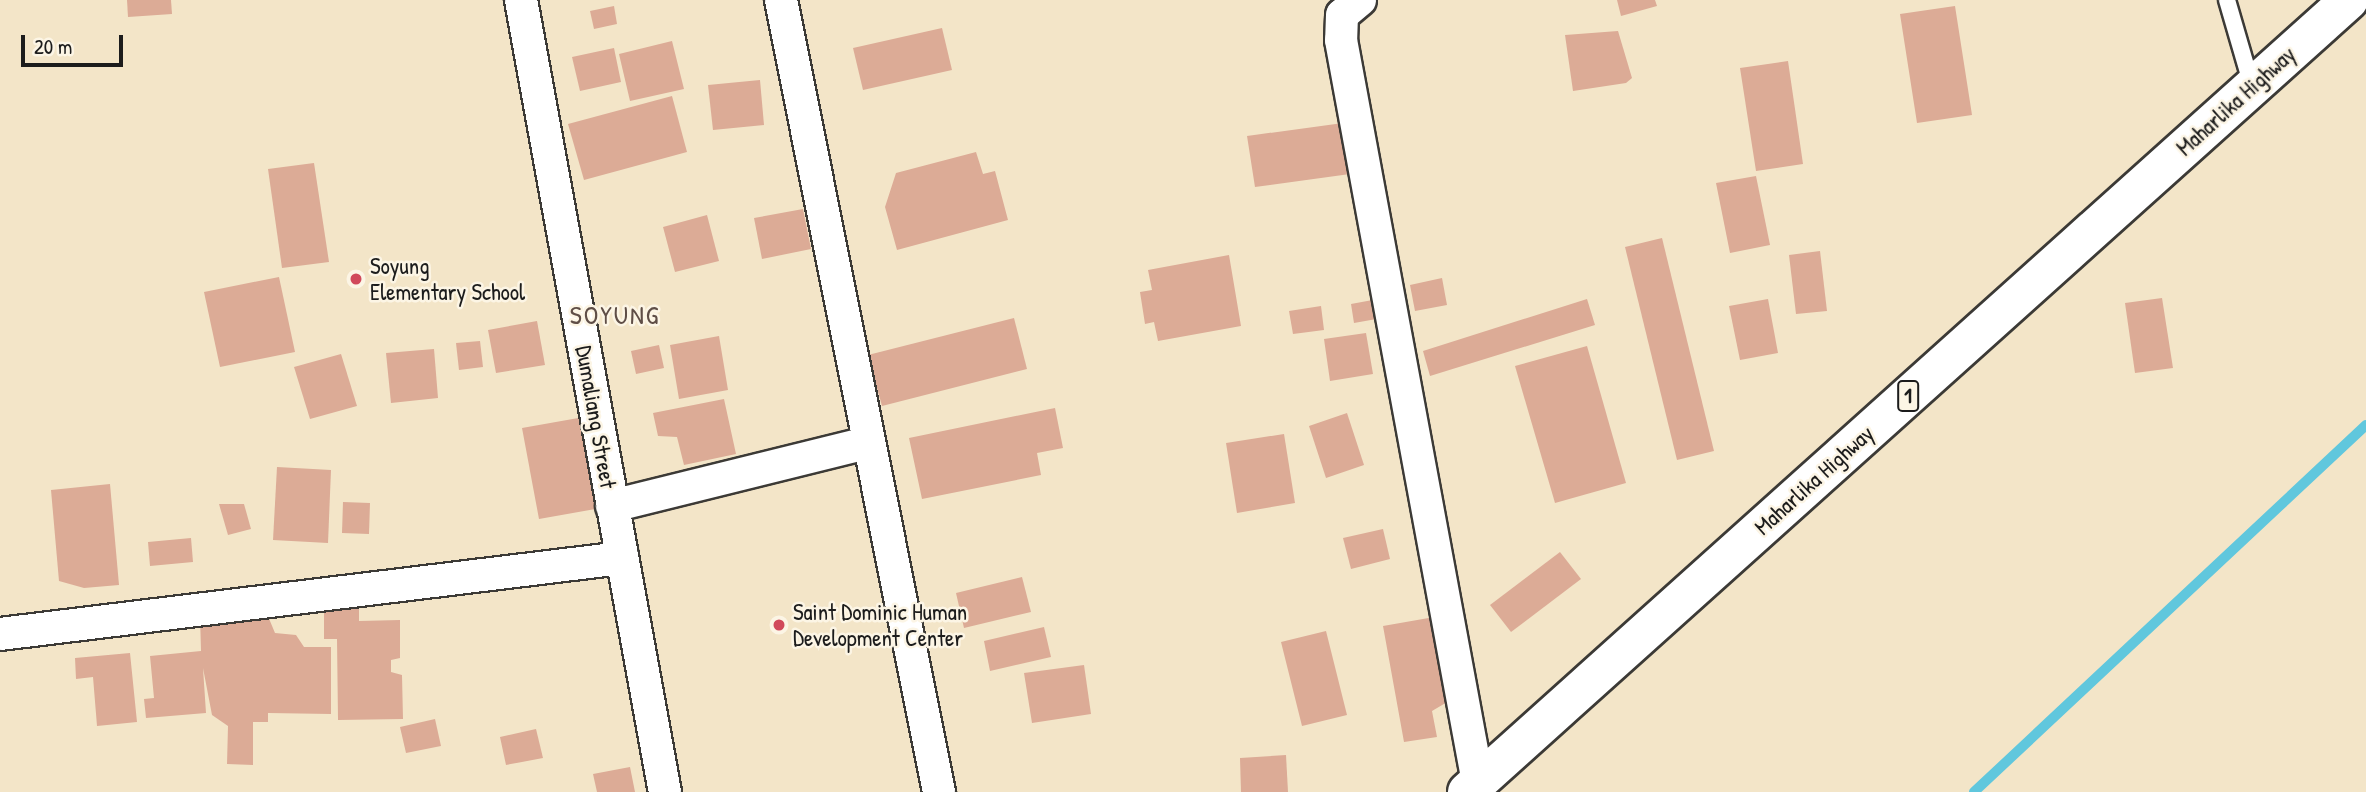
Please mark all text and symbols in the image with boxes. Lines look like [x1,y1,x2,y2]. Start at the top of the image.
scale bar [24,21,126,65]
text: 20 m [34,32,72,61]
street label: Maharlika Highway [2171,40,2301,162]
place label: Soyung Elementary School [370,252,525,306]
marker: Soyung Elementary School [348,271,364,287]
district label: SOYUNG [571,299,659,331]
street label: Dumaliang Street [570,343,622,491]
road number: 1 [1896,378,1920,414]
street label: Maharlika Highway [1749,419,1879,541]
place label: Saint Dominic Human Development Center [793,598,967,652]
marker: Saint Dominic Human Development Center [771,617,787,633]

